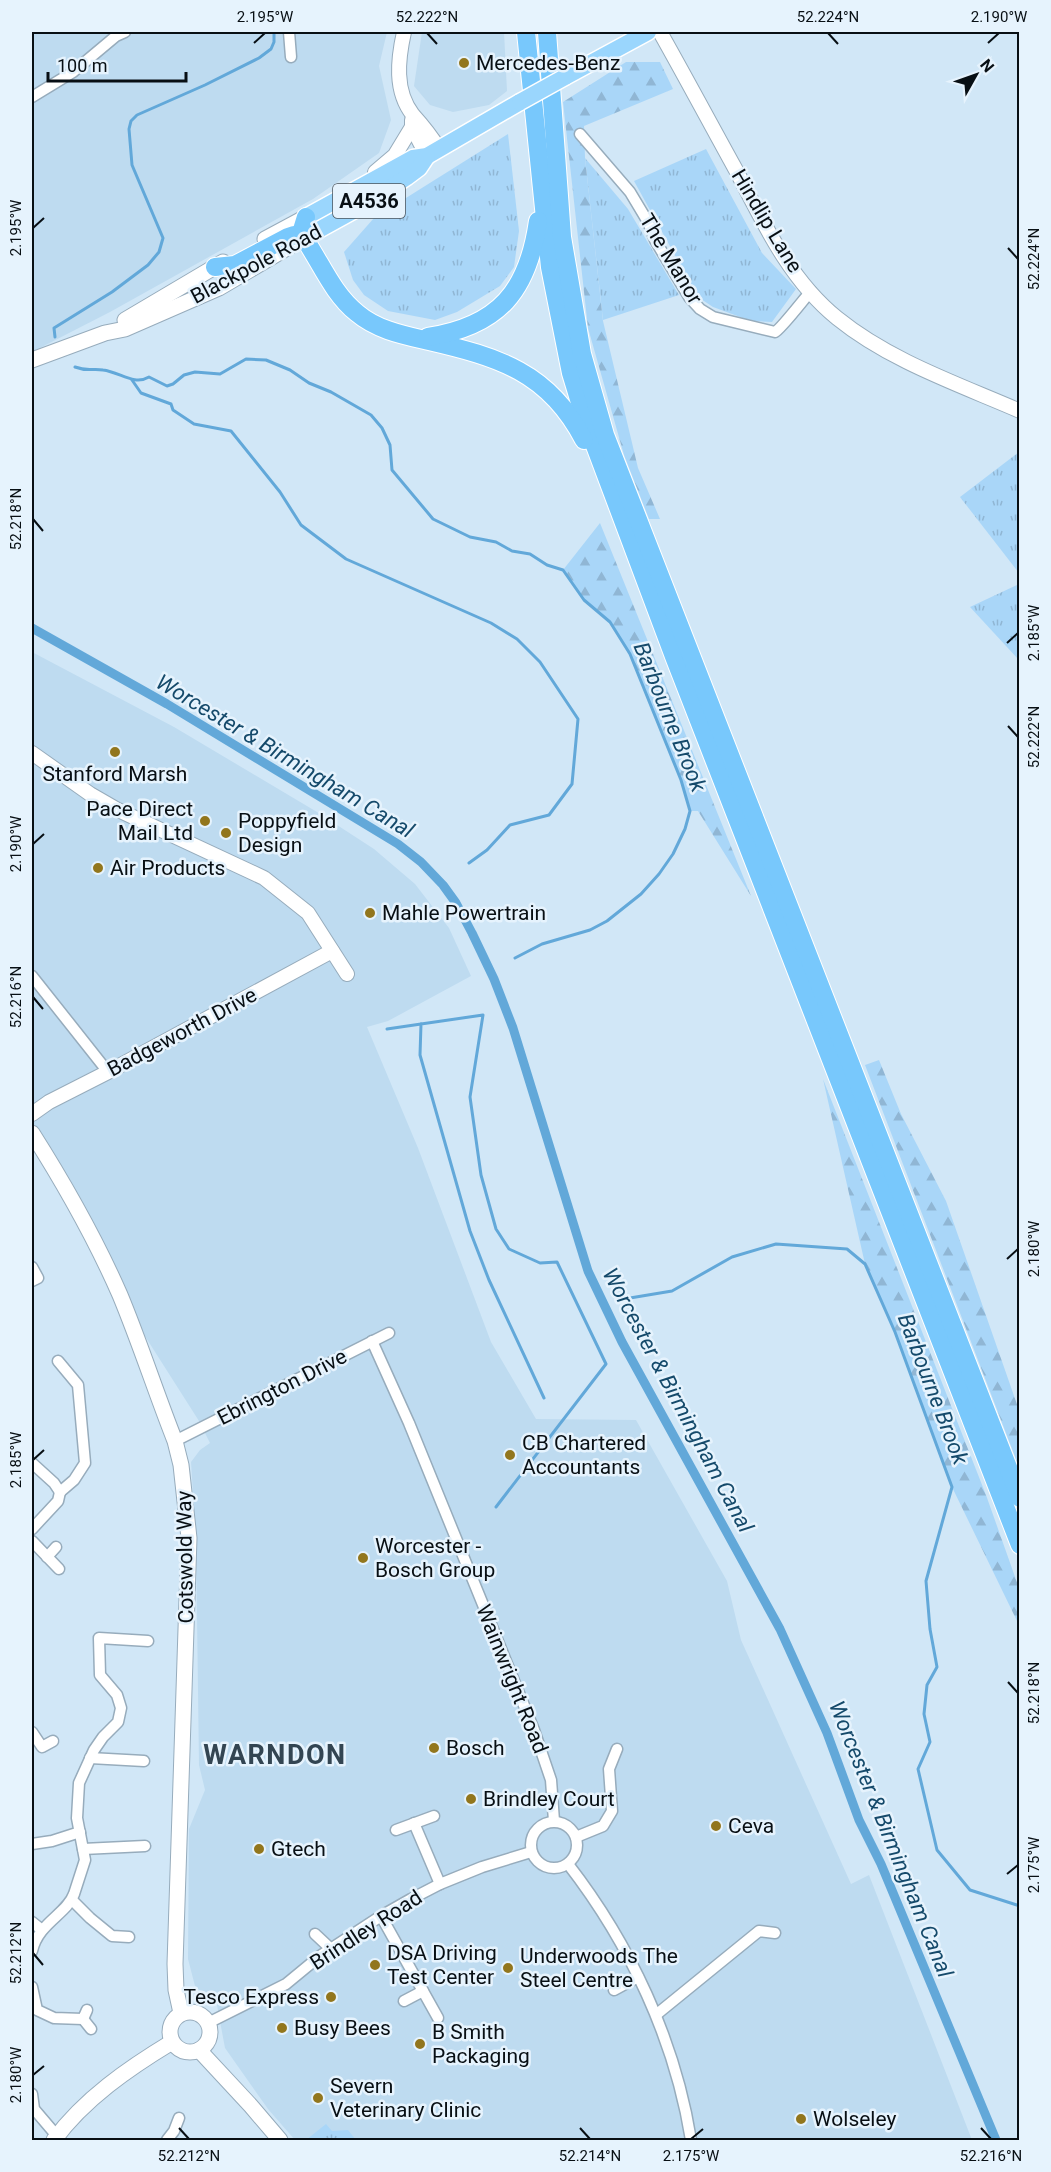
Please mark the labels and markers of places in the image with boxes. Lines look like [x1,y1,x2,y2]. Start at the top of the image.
place label: Mercedes-Benz [476,51,620,75]
marker: Mercedes-Benz [457,56,471,70]
marker: Stanford Marsh [108,745,122,759]
place label: Stanford Marsh [43,762,187,786]
place label: Pace Direct Mail Ltd [86,797,193,845]
place label: Poppyfield Design [238,809,336,857]
marker: Pace Direct Mail Ltd [198,814,212,828]
marker: Poppyfield Design [219,826,233,840]
place label: Air Products [110,856,225,880]
marker: Air Products [91,861,105,875]
place label: Mahle Powertrain [382,901,546,925]
marker: Mahle Powertrain [363,906,377,920]
place label: CB Chartered Accountants [522,1431,646,1479]
marker: CB Chartered Accountants [503,1448,517,1462]
place label: Worcester - Bosch Group [375,1534,495,1582]
marker: Worcester - Bosch Group [356,1551,370,1565]
place label: Bosch [446,1736,504,1760]
marker: Bosch [427,1741,441,1755]
place label: Brindley Court [483,1787,615,1811]
marker: Brindley Court [464,1792,478,1806]
place label: Ceva [728,1814,774,1838]
marker: Ceva [709,1819,723,1833]
place label: Gtech [271,1837,326,1861]
marker: Gtech [252,1842,266,1856]
place label: DSA Driving Test Center [387,1941,497,1989]
place label: Underwoods The Steel Centre [520,1944,678,1992]
marker: DSA Driving Test Center [368,1958,382,1972]
marker: Underwoods The Steel Centre [501,1961,515,1975]
place label: Tesco Express [183,1985,319,2009]
marker: Tesco Express [324,1990,338,2004]
place label: Busy Bees [294,2016,391,2040]
place label: B Smith Packaging [432,2020,530,2068]
marker: Busy Bees [275,2021,289,2035]
marker: B Smith Packaging [413,2037,427,2051]
place label: Severn Veterinary Clinic [330,2074,481,2122]
marker: Severn Veterinary Clinic [311,2091,325,2105]
place label: Wolseley [813,2107,896,2131]
marker: Wolseley [794,2112,808,2126]

